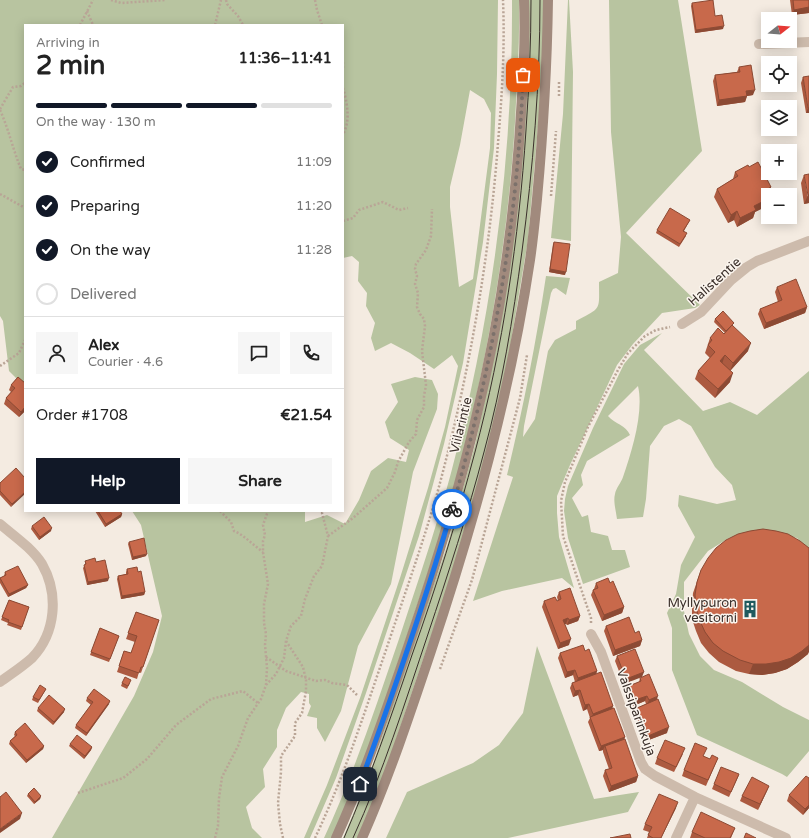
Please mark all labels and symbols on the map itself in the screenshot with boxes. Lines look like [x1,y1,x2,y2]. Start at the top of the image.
north arrow [761,12,797,48]
pin [506,58,540,92]
street label: Halistentie [685,254,744,310]
street label: Viilarintie [446,395,476,455]
courier [432,489,472,529]
place label: Myllypuron vesitorni [667,595,737,626]
building icon: Myllypuron vesitorni [740,599,760,619]
street label: Valssiparinkuja [613,666,659,758]
pin [343,767,377,801]

